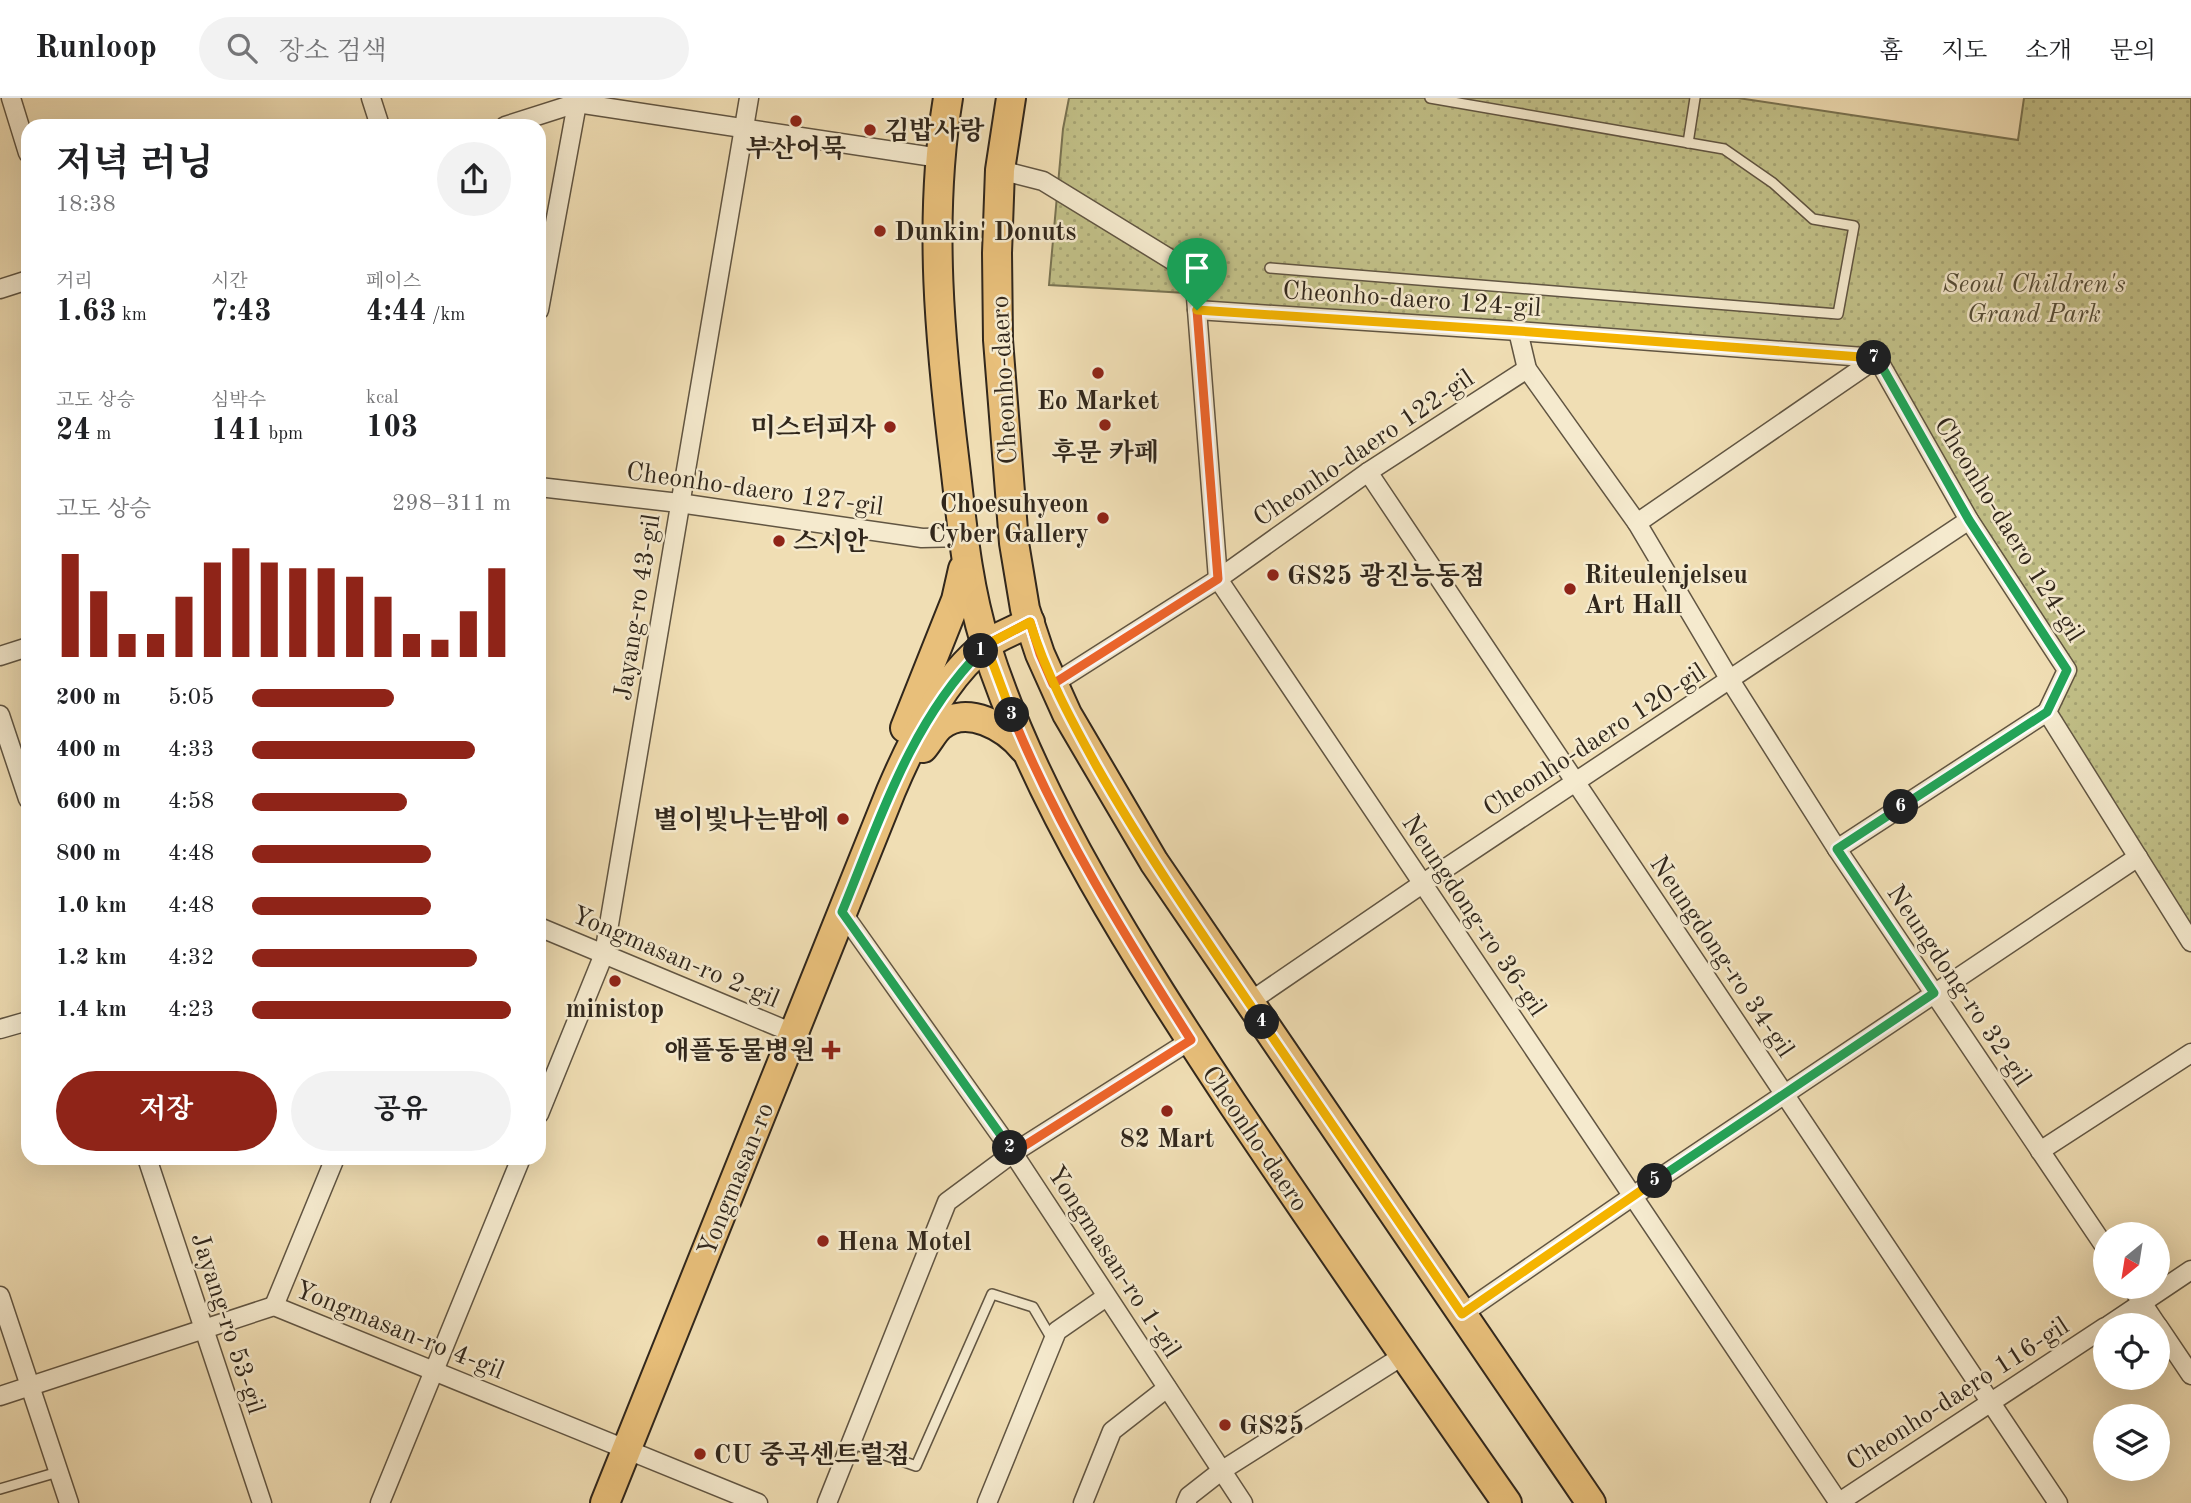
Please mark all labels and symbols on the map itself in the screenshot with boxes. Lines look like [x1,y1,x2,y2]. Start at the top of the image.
marker: 부산어묵 [788,113,804,129]
place label: 김밥사랑 [884,116,985,145]
marker: 김밥사랑 [862,122,878,138]
place label: 부산어묵 [746,134,846,163]
place label: Dunkin' Donuts [894,220,1076,246]
marker: Dunkin' Donuts [872,223,888,239]
pin [1167,238,1227,310]
park label: Seoul Children's Grand Park [1942,272,2126,328]
street label: Cheonho-daero 124-gil [1282,278,1542,322]
street label: Cheonho-daero [988,295,1022,465]
pin: 7 [1856,341,1892,376]
marker: Eo Market [1090,365,1106,381]
street label: Cheonho-daero 122-gil [1249,365,1479,532]
place label: Eo Market [1037,389,1159,415]
place label: 미스터피자 [750,413,877,442]
street label: Cheonho-daero 124-gil [1929,413,2088,647]
marker: 후문 카페 [1097,417,1113,433]
marker: 미스터피자 [882,419,898,435]
place label: 후문 카페 [1051,438,1159,467]
street label: Cheonho-daero 127-gil [625,459,885,521]
place label: Choesuhyeon Cyber Gallery [929,492,1089,548]
marker: Choesuhyeon Cyber Gallery [1095,510,1111,526]
street label: Jayang-ro 43-gil [610,512,666,703]
place label: 스시안 [793,527,868,556]
marker: 스시안 [771,533,787,549]
place label: GS25 광진능동점 [1287,561,1485,590]
place label: Riteulenjelseu Art Hall [1584,563,1748,619]
marker: GS25 광진능동점 [1265,567,1281,583]
marker: Riteulenjelseu Art Hall [1562,581,1578,597]
pin: 1 [964,634,998,668]
street label: Cheonho-daero 120-gil [1479,659,1711,822]
pin: 3 [995,698,1030,732]
pin: 6 [1884,790,1918,824]
place label: 별이빛나는밤에 [653,805,829,834]
marker: 별이빛나는밤에 [835,811,851,827]
street label: Neungdong-ro 36-gil [1396,811,1550,1022]
street label: Neungdong-ro 34-gil [1644,852,1798,1063]
street label: Neungdong-ro 32-gil [1881,881,2035,1092]
street label: Yongmasan-ro 2-gil [568,902,783,1013]
marker: ministop [607,973,623,989]
place label: ministop [566,997,664,1023]
pin: 4 [1244,1004,1280,1040]
place label: 애플동물병원 [664,1036,815,1065]
marker: 애플동물병원 [821,1040,841,1060]
street label: Cheonho-daero [1196,1062,1312,1216]
street label: Yongmasan-ro [694,1099,779,1260]
marker: 82 Mart [1159,1103,1175,1119]
place label: 82 Mart [1120,1127,1214,1153]
pin: 2 [992,1130,1028,1166]
street label: Yongmasan-ro 1-gil [1042,1162,1185,1363]
pin: 5 [1638,1164,1672,1198]
north arrow [2093,1222,2170,1298]
street label: Jayang-ro 53-gil [186,1230,269,1417]
place label: Hena Motel [837,1230,972,1256]
marker: Hena Motel [815,1233,831,1249]
street label: Yongmasan-ro 4-gil [291,1277,507,1385]
street label: Cheonho-daero 116-gil [1842,1313,2074,1476]
place label: GS25 [1239,1414,1304,1440]
marker: GS25 [1217,1417,1233,1433]
place label: CU 중곡센트럴점 [714,1440,910,1469]
marker: CU 중곡센트럴점 [692,1446,708,1462]

